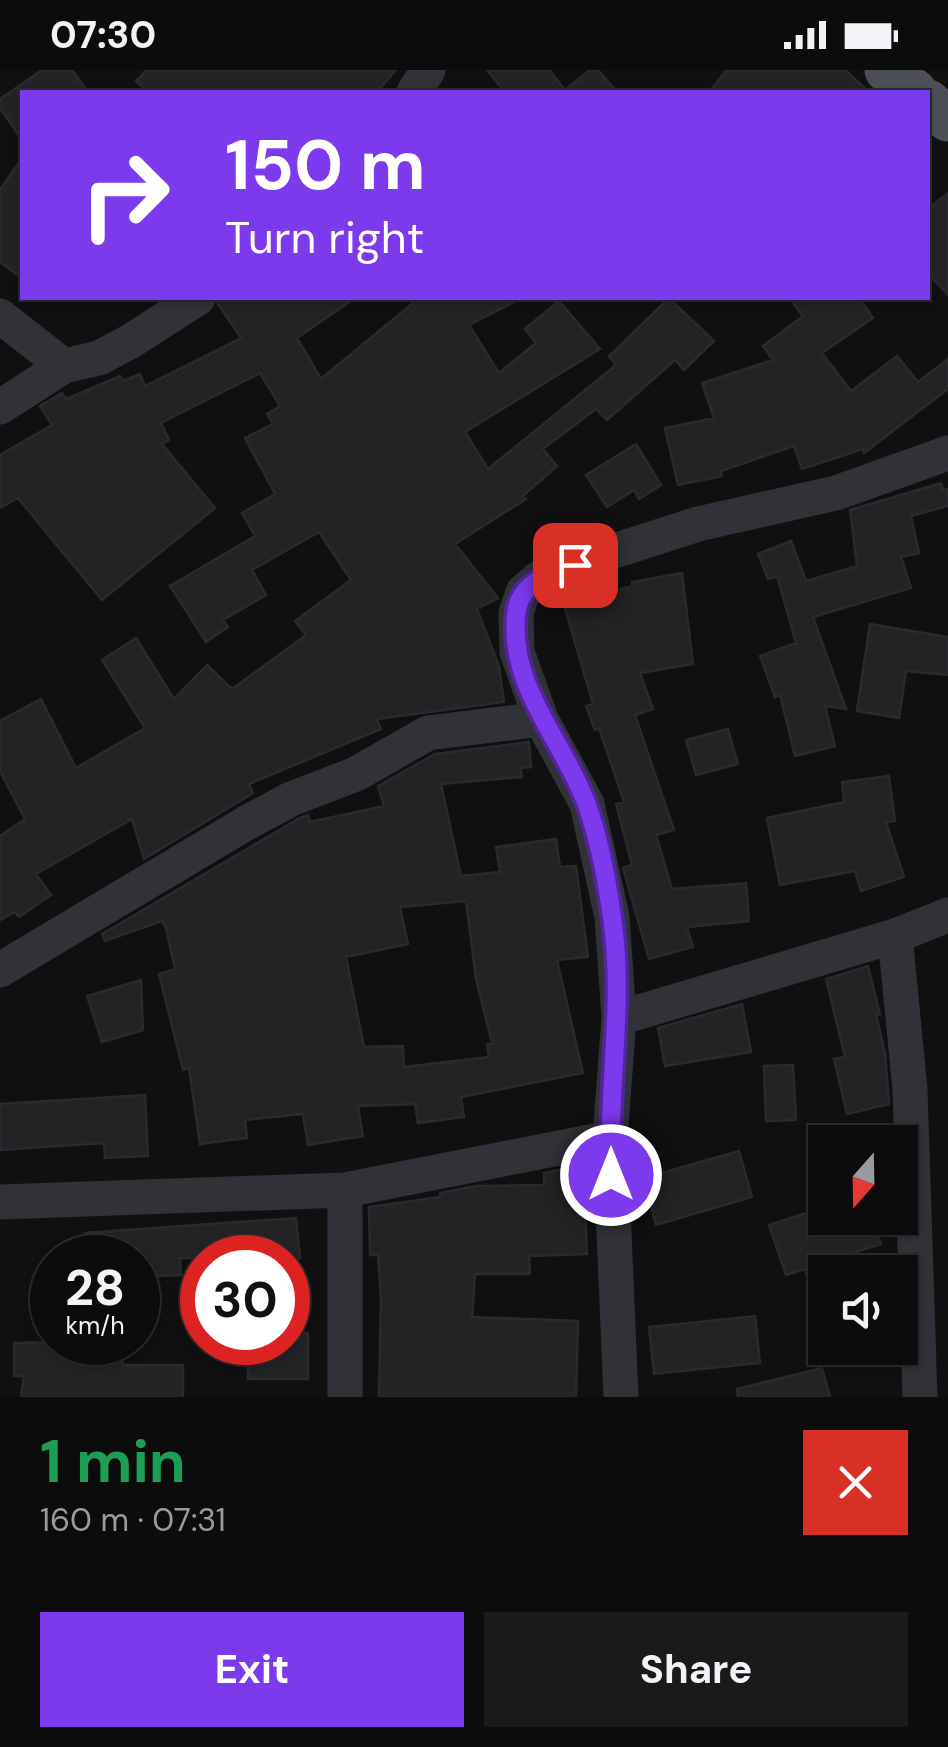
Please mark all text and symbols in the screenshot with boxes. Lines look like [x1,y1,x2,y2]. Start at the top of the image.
text: 07:30 [50,10,156,60]
text: 150 m [225,120,426,211]
icon: right [60,130,190,260]
text: Turn right [225,208,424,267]
pin [533,523,618,608]
icon: arrive [548,538,603,593]
position arrow [559,1123,663,1227]
north arrow [808,1125,918,1235]
map controls [808,1125,918,1365]
speed limit sign: 30 [180,1235,310,1365]
text: 28 [65,1255,125,1321]
button: sound [808,1255,918,1365]
text: km/h [65,1309,125,1342]
text: 1 min [40,1422,186,1501]
button: close [803,1430,908,1535]
text: 160 m · 07:31 [40,1499,226,1541]
button: Exit [40,1612,464,1727]
button: Share [484,1612,908,1727]

